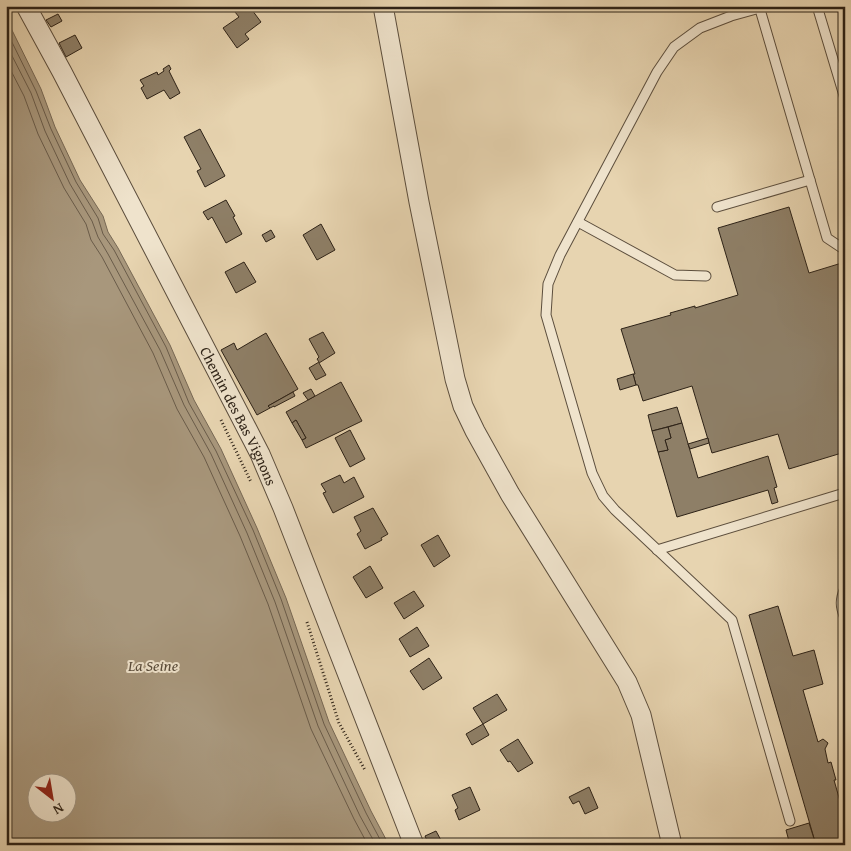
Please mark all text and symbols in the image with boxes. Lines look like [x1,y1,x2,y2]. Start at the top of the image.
street label: Chemin des Bas Vignons [195,343,283,489]
water label: La Seine [127,653,179,677]
north arrow [28,774,78,824]
text: N [49,798,68,820]

